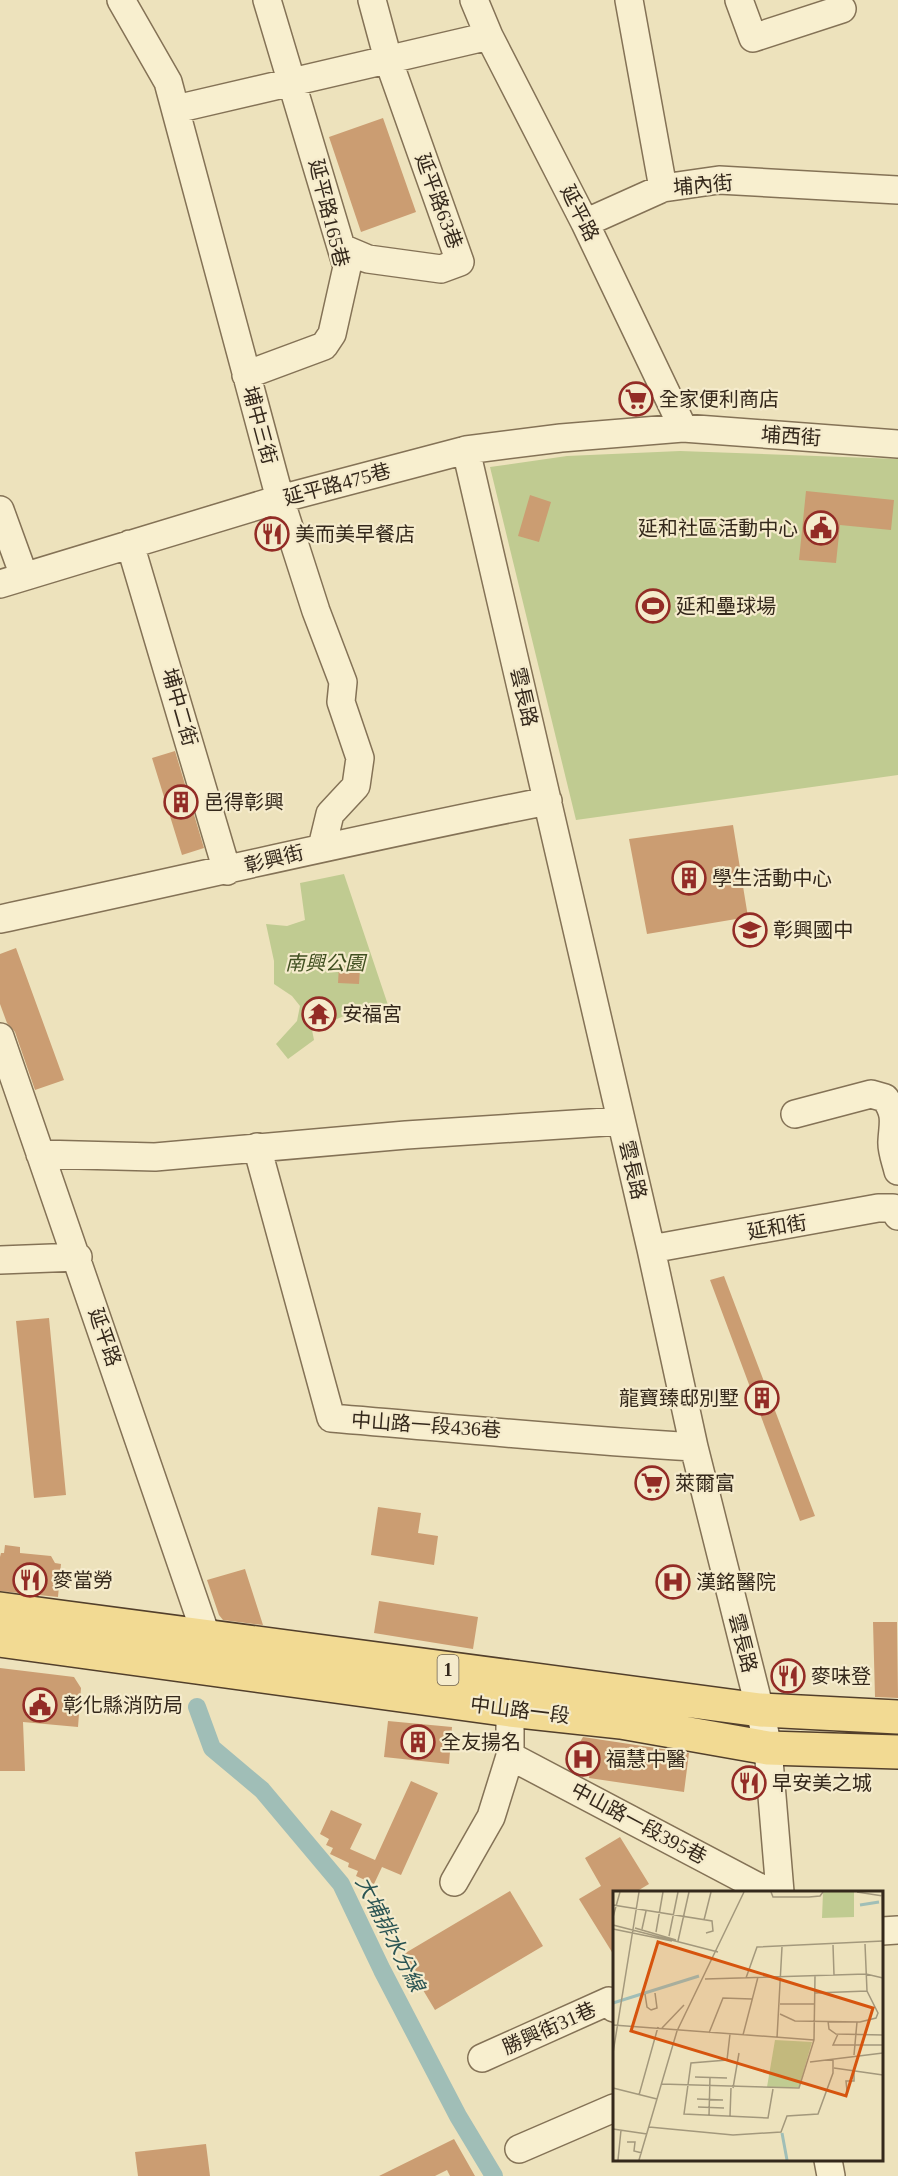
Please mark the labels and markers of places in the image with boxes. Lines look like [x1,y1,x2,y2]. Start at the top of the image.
supermarket icon: 全家便利商店 [618,381,654,417]
place label: 全家便利商店 [659,388,779,410]
public building icon: 延和社區活動中心 [803,510,839,546]
restaurant icon: 美而美早餐店 [254,516,290,552]
place label: 延和社區活動中心 [638,517,798,539]
place label: 美而美早餐店 [295,523,415,545]
sports icon: 延和壘球場 [635,588,671,624]
place label: 延和壘球場 [676,595,776,617]
building icon: 邑得彰興 [163,784,199,820]
place label: 邑得彰興 [204,791,284,813]
building icon: 學生活動中心 [671,860,707,896]
place label: 學生活動中心 [712,867,832,889]
school or university icon: 彰興國中 [732,912,768,948]
place label: 彰興國中 [773,919,853,941]
temple icon: 安福宮 [301,996,337,1032]
place label: 安福宮 [342,1003,402,1025]
building icon: 龍寶臻邸別墅 [744,1380,780,1416]
place label: 龍寶臻邸別墅 [619,1387,739,1409]
supermarket icon: 萊爾富 [634,1465,670,1501]
place label: 萊爾富 [675,1472,735,1494]
restaurant icon: 麥當勞 [12,1562,48,1598]
hospital icon: 漢銘醫院 [655,1564,691,1600]
place label: 麥當勞 [53,1569,113,1591]
place label: 漢銘醫院 [696,1571,776,1593]
restaurant icon: 麥味登 [770,1658,806,1694]
place label: 麥味登 [811,1665,871,1687]
public building icon: 彰化縣消防局 [22,1687,58,1723]
place label: 彰化縣消防局 [63,1694,183,1716]
building icon: 全友揚名 [400,1724,436,1760]
place label: 全友揚名 [441,1731,521,1753]
hospital icon: 福慧中醫 [565,1741,601,1777]
place label: 福慧中醫 [606,1748,686,1770]
restaurant icon: 早安美之城 [731,1765,767,1801]
place label: 早安美之城 [772,1772,872,1794]

